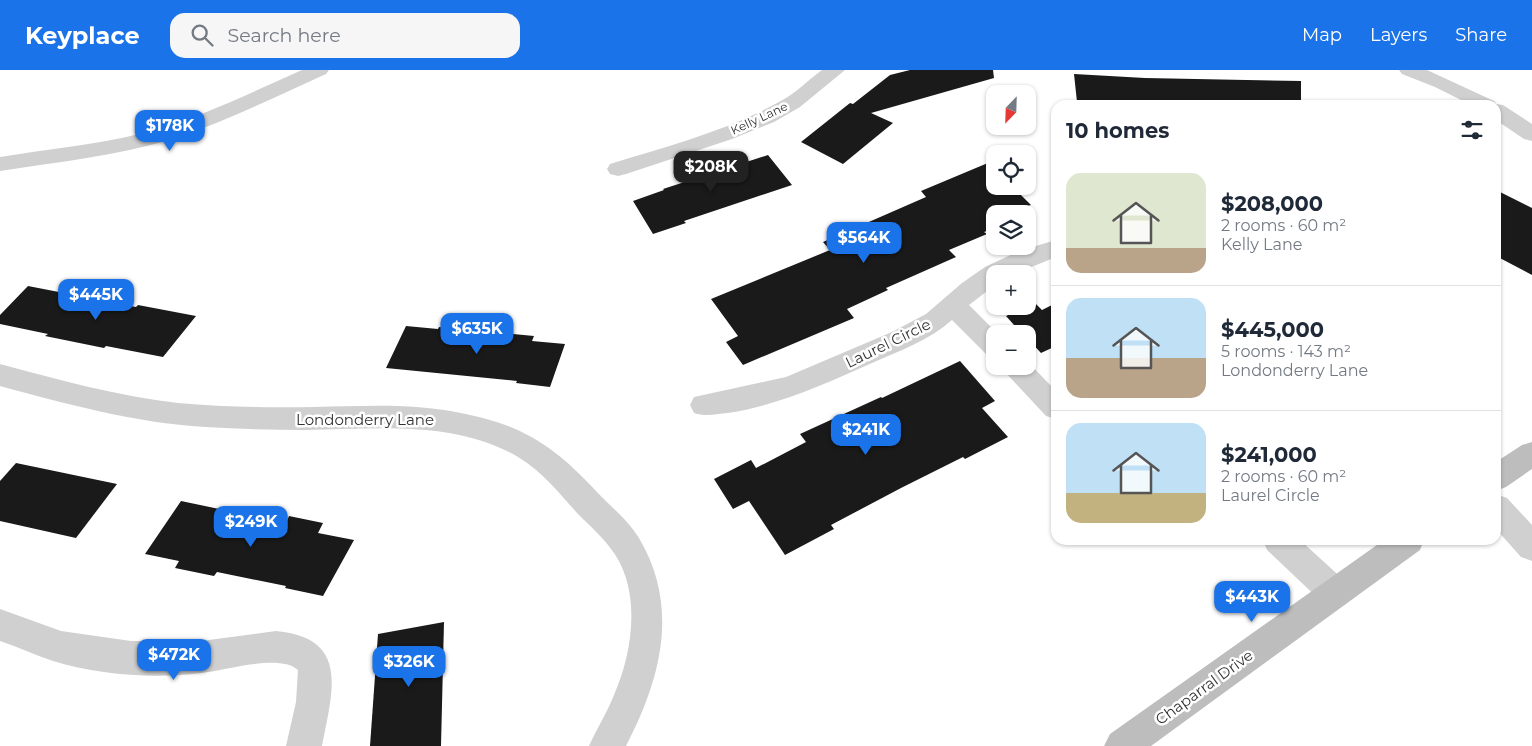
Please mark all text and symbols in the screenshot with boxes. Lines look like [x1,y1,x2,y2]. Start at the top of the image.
search box [170,13,520,58]
text: Keyplace [25,21,140,50]
icon: search [188,21,216,49]
text: Search here [228,24,341,47]
text: Map [1302,24,1342,46]
text: Layers [1370,24,1427,46]
text: Share [1455,24,1507,46]
north arrow [986,85,1036,135]
map controls [986,85,1036,375]
street label: Kelly Lane [728,98,790,138]
pin: $178K [135,109,205,152]
text: $178K [146,116,194,135]
icon: filters [1458,116,1486,144]
text: 10 homes [1066,118,1169,143]
button: locate [986,145,1036,195]
pin: $208K [676,150,746,193]
text: $208K [685,157,737,176]
text: $208,000 [1221,191,1323,216]
icon: home [1106,193,1166,253]
button: layers [986,205,1036,255]
text: 2 rooms · 60 m² [1221,216,1346,235]
pin: $564K [829,222,899,264]
text: $564K [838,228,890,247]
text: Kelly Lane [1221,235,1302,254]
button: + [986,265,1036,315]
pin: $445K [61,278,131,321]
text: $445K [69,285,123,304]
pin: $635K [442,312,512,355]
street label: Laurel Circle [842,314,934,372]
text: $445,000 [1221,317,1324,342]
icon: home [1106,318,1166,378]
text: $635K [451,319,503,338]
button: − [986,325,1036,375]
text: 5 rooms · 143 m² [1221,342,1351,361]
text: Londonderry Lane [1221,361,1368,380]
street label: Londonderry Lane [296,410,434,429]
pin: $241K [831,414,901,456]
text: $241K [842,420,890,439]
text: $241,000 [1221,442,1317,467]
icon: home [1106,443,1166,503]
text: 2 rooms · 60 m² [1221,467,1346,486]
text: Laurel Circle [1221,486,1320,505]
pin: $249K [216,506,286,548]
text: $249K [225,512,277,531]
pin: $443K [1217,580,1287,623]
text: $443K [1225,587,1279,606]
pin: $472K [139,638,209,681]
text: $472K [148,645,200,664]
street label: Chaparral Drive [1151,645,1257,729]
pin: $326K [374,646,444,688]
text: $326K [383,652,435,671]

